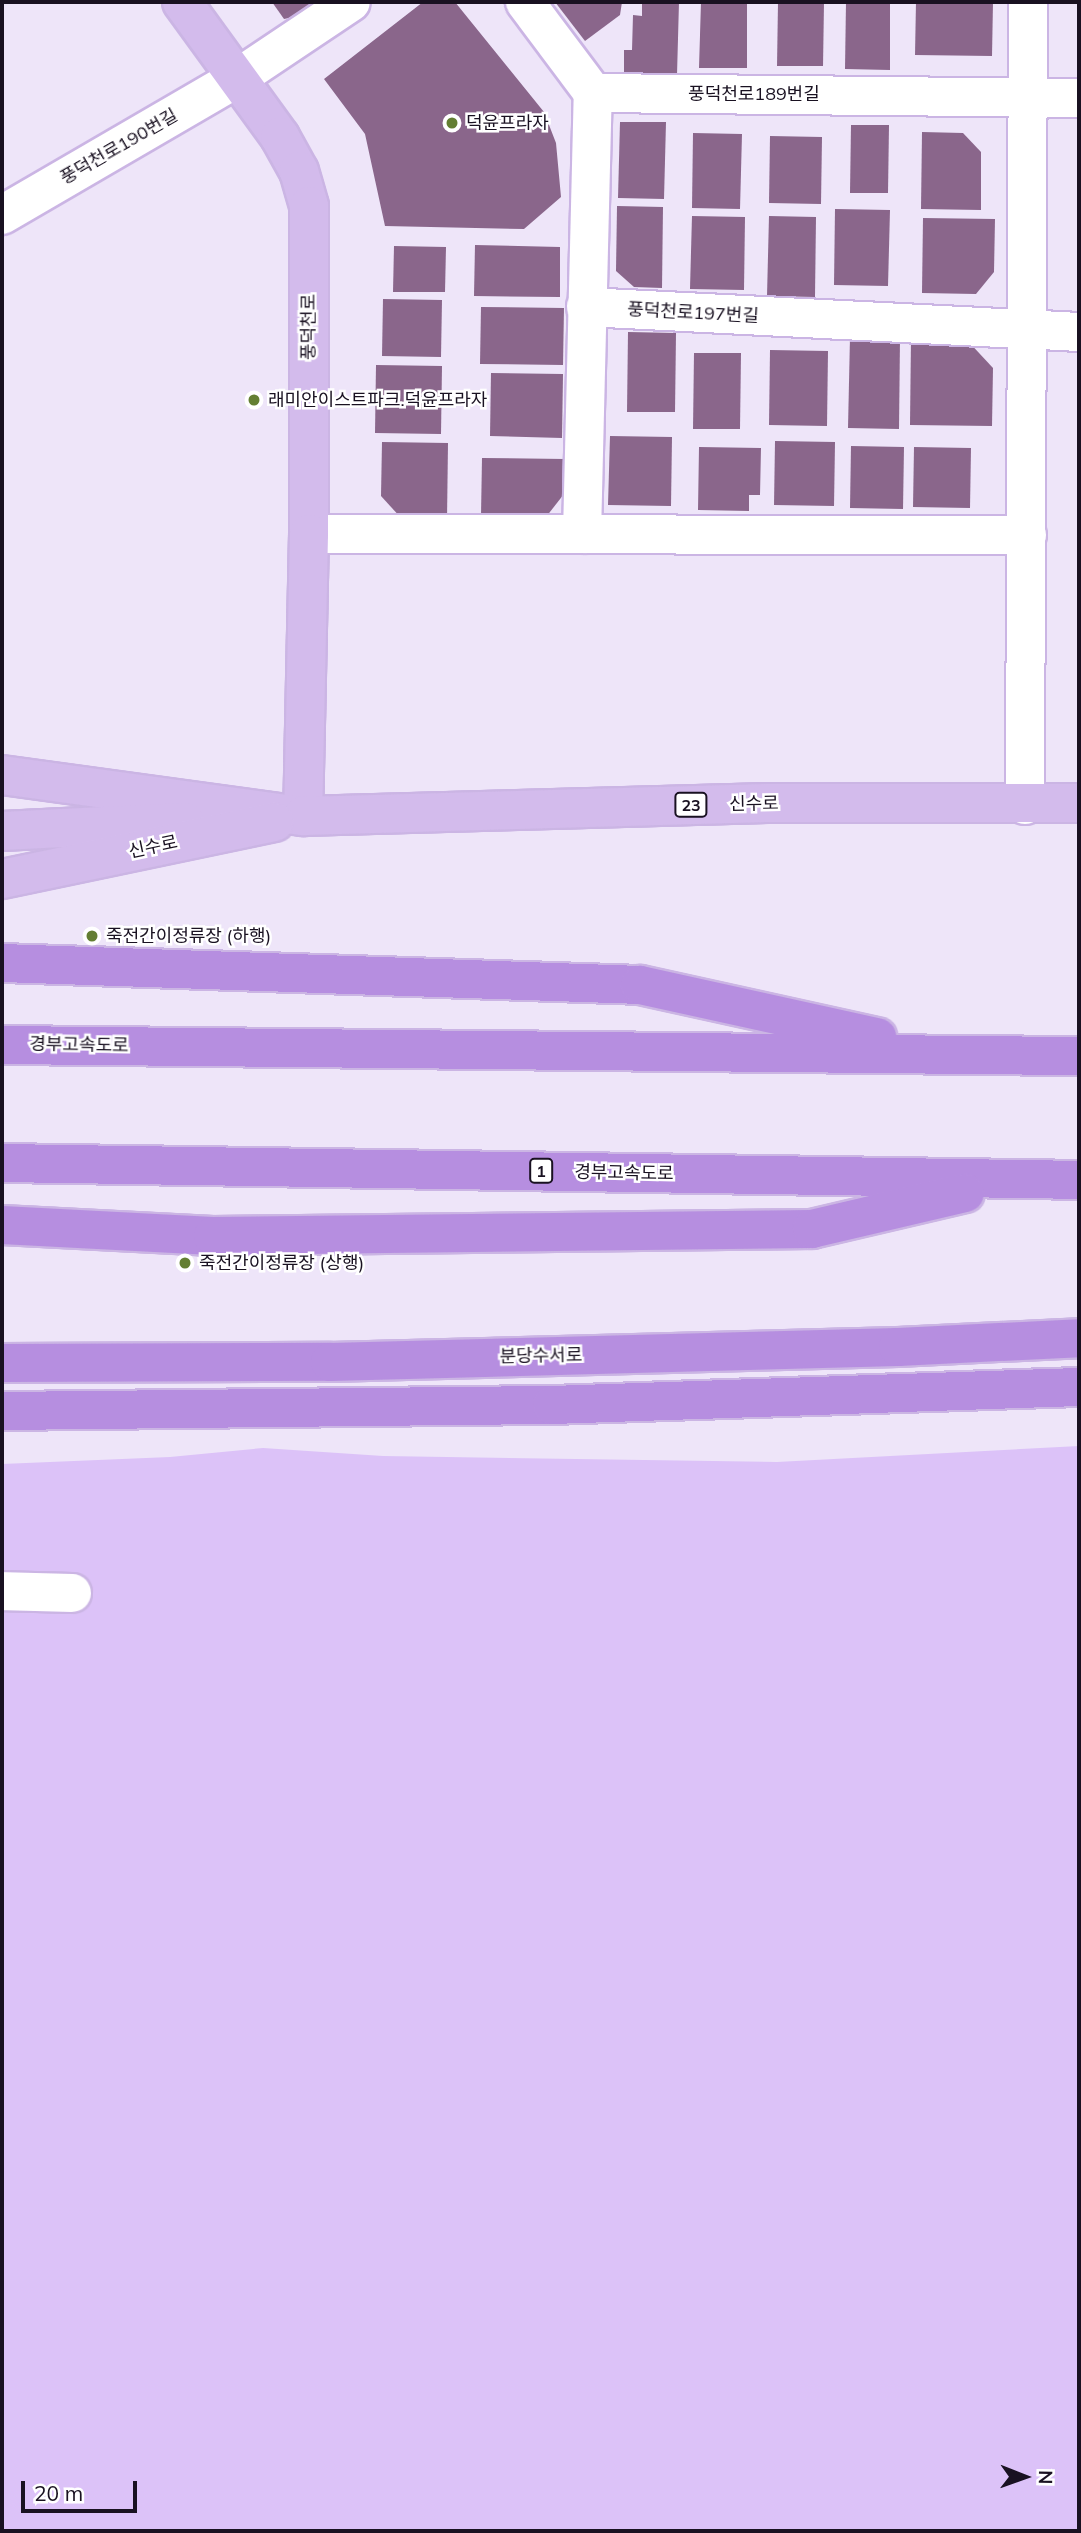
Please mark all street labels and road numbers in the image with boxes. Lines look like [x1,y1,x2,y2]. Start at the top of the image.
street label: 풍덕천로189번길 [688,83,820,105]
street label: 풍덕천로190번길 [57,105,181,189]
street label: 풍덕천로 [298,294,320,360]
street label: 풍덕천로197번길 [627,299,759,327]
road number: 23 [674,792,708,818]
street label: 신수로 [729,793,779,815]
street label: 신수로 [126,831,180,863]
street label: 경부고속도로 [29,1033,129,1057]
road number: 1 [529,1158,553,1184]
street label: 경부고속도로 [574,1161,674,1185]
street label: 분당수서로 [499,1344,583,1368]

